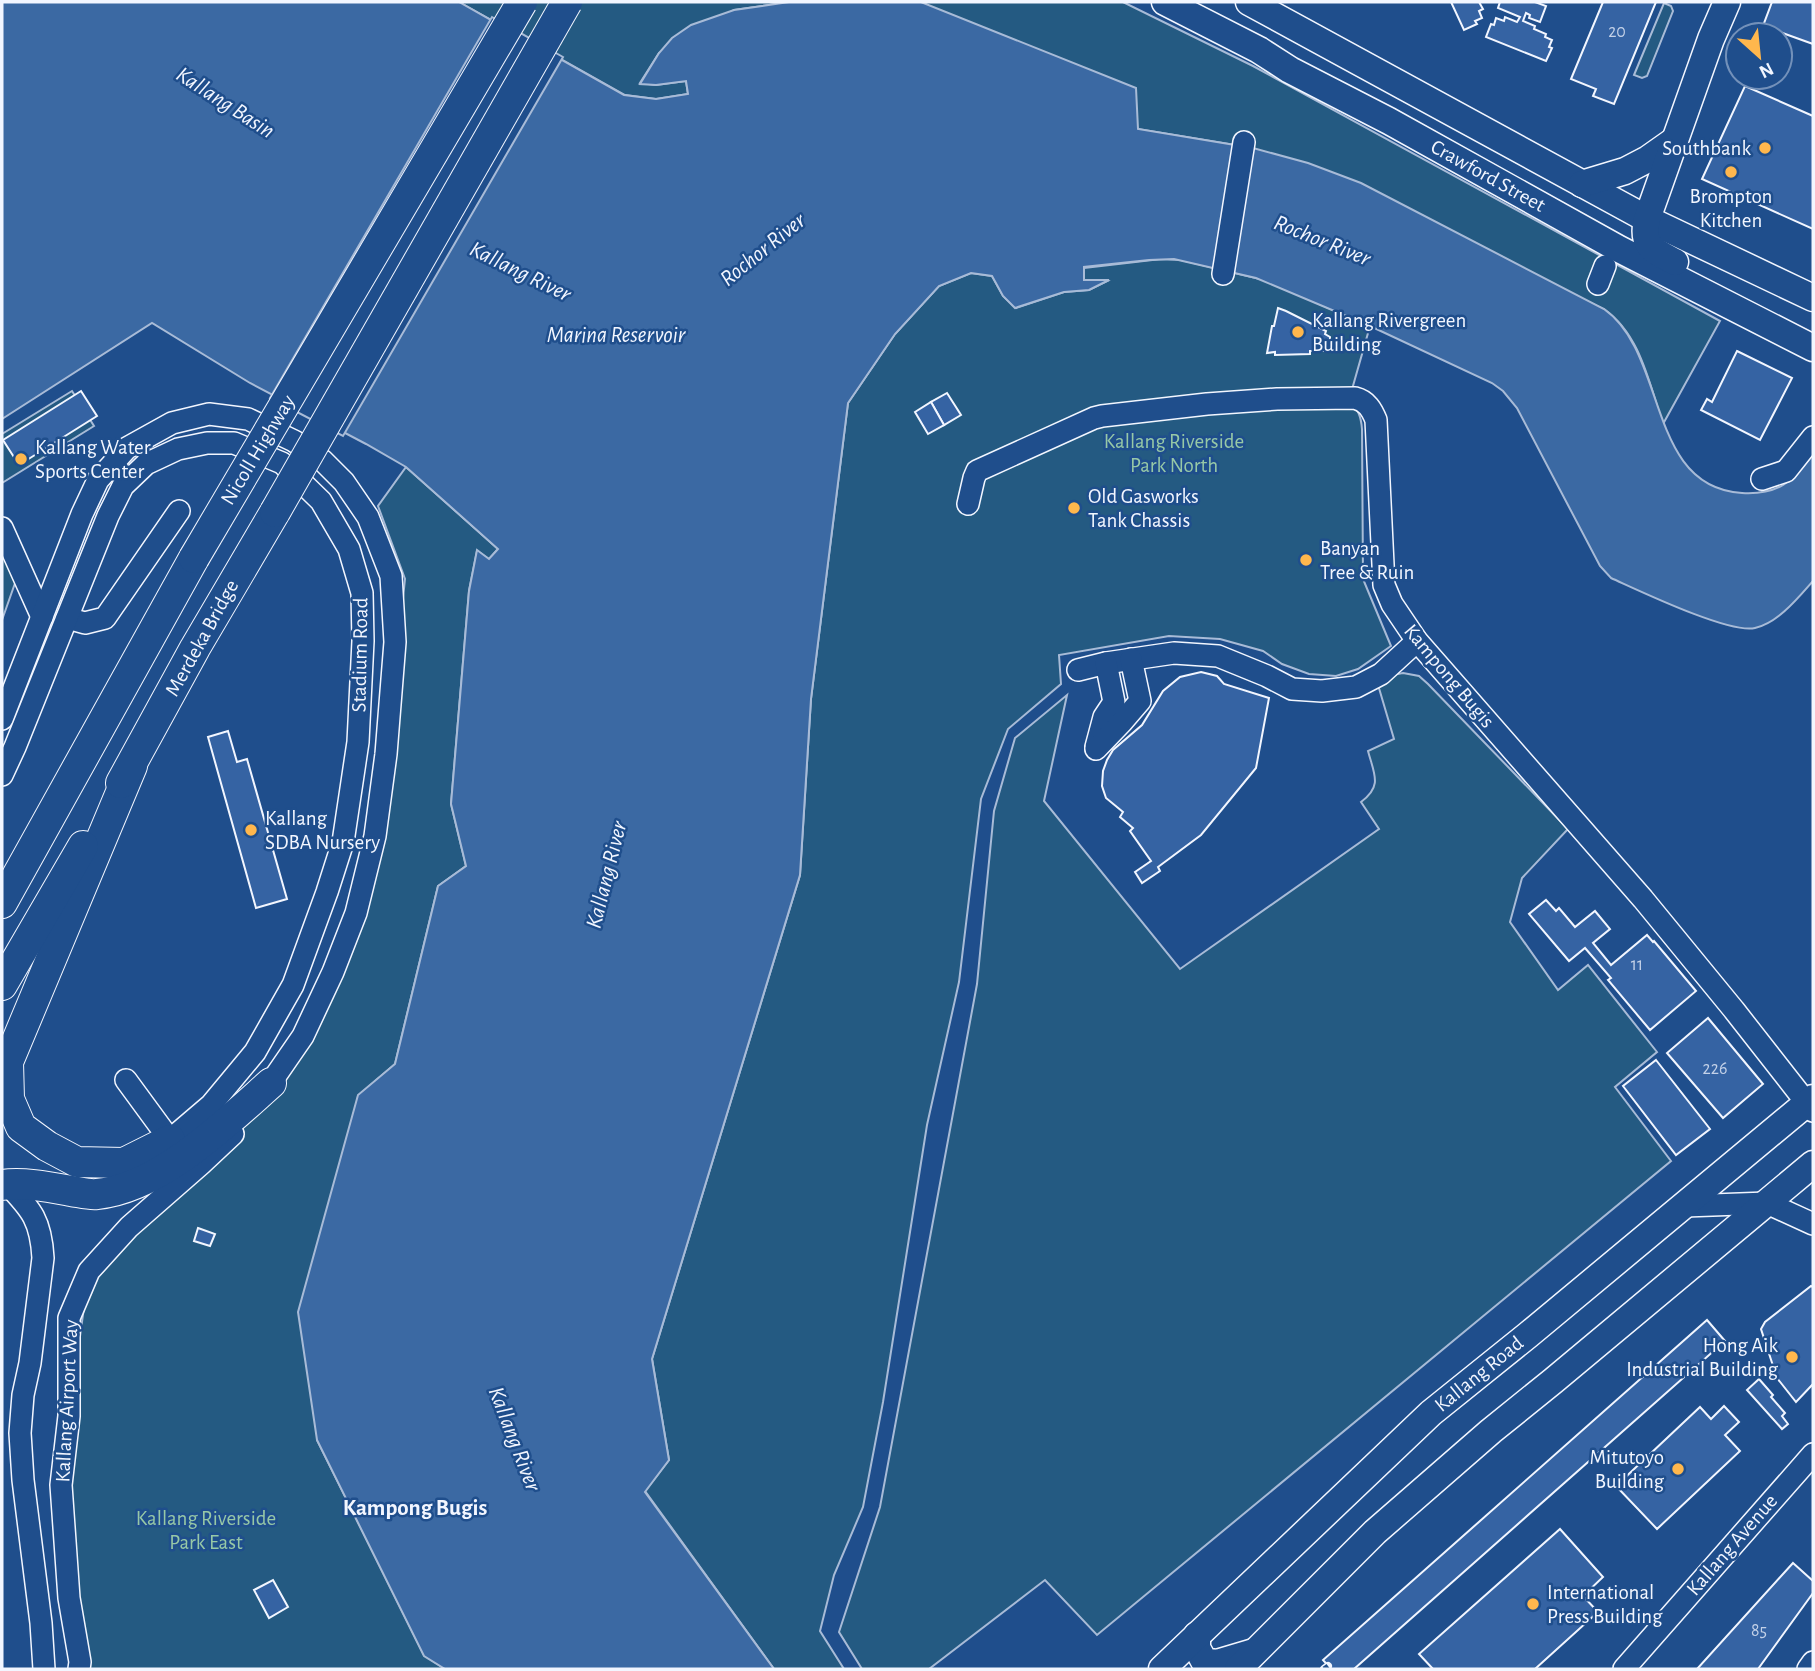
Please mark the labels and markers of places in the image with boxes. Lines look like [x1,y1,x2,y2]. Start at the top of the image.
place label: Southbank [1662,138,1751,159]
marker: Southbank [1757,140,1773,156]
marker: Brompton Kitchen [1723,164,1739,180]
place label: Brompton Kitchen [1690,186,1772,231]
place label: Kallang Rivergreen Building [1312,310,1466,355]
marker: Kallang Rivergreen Building [1290,324,1306,340]
place label: Kallang Water Sports Center [35,437,151,482]
marker: Kallang Water Sports Center [13,451,29,467]
place label: Old Gasworks Tank Chassis [1088,486,1199,531]
marker: Old Gasworks Tank Chassis [1066,500,1082,516]
place label: Banyan Tree & Ruin [1320,538,1414,583]
marker: Banyan Tree & Ruin [1298,552,1314,568]
place label: Kallang SDBA Nursery [265,808,380,853]
marker: Kallang SDBA Nursery [243,822,259,838]
place label: Hong Aik Industrial Building [1626,1335,1779,1380]
marker: Hong Aik Industrial Building [1784,1349,1800,1365]
place label: Mitutoyo Building [1590,1447,1665,1492]
marker: Mitutoyo Building [1670,1461,1686,1477]
place label: International Press Building [1547,1582,1663,1627]
marker: International Press Building [1525,1596,1541,1612]

